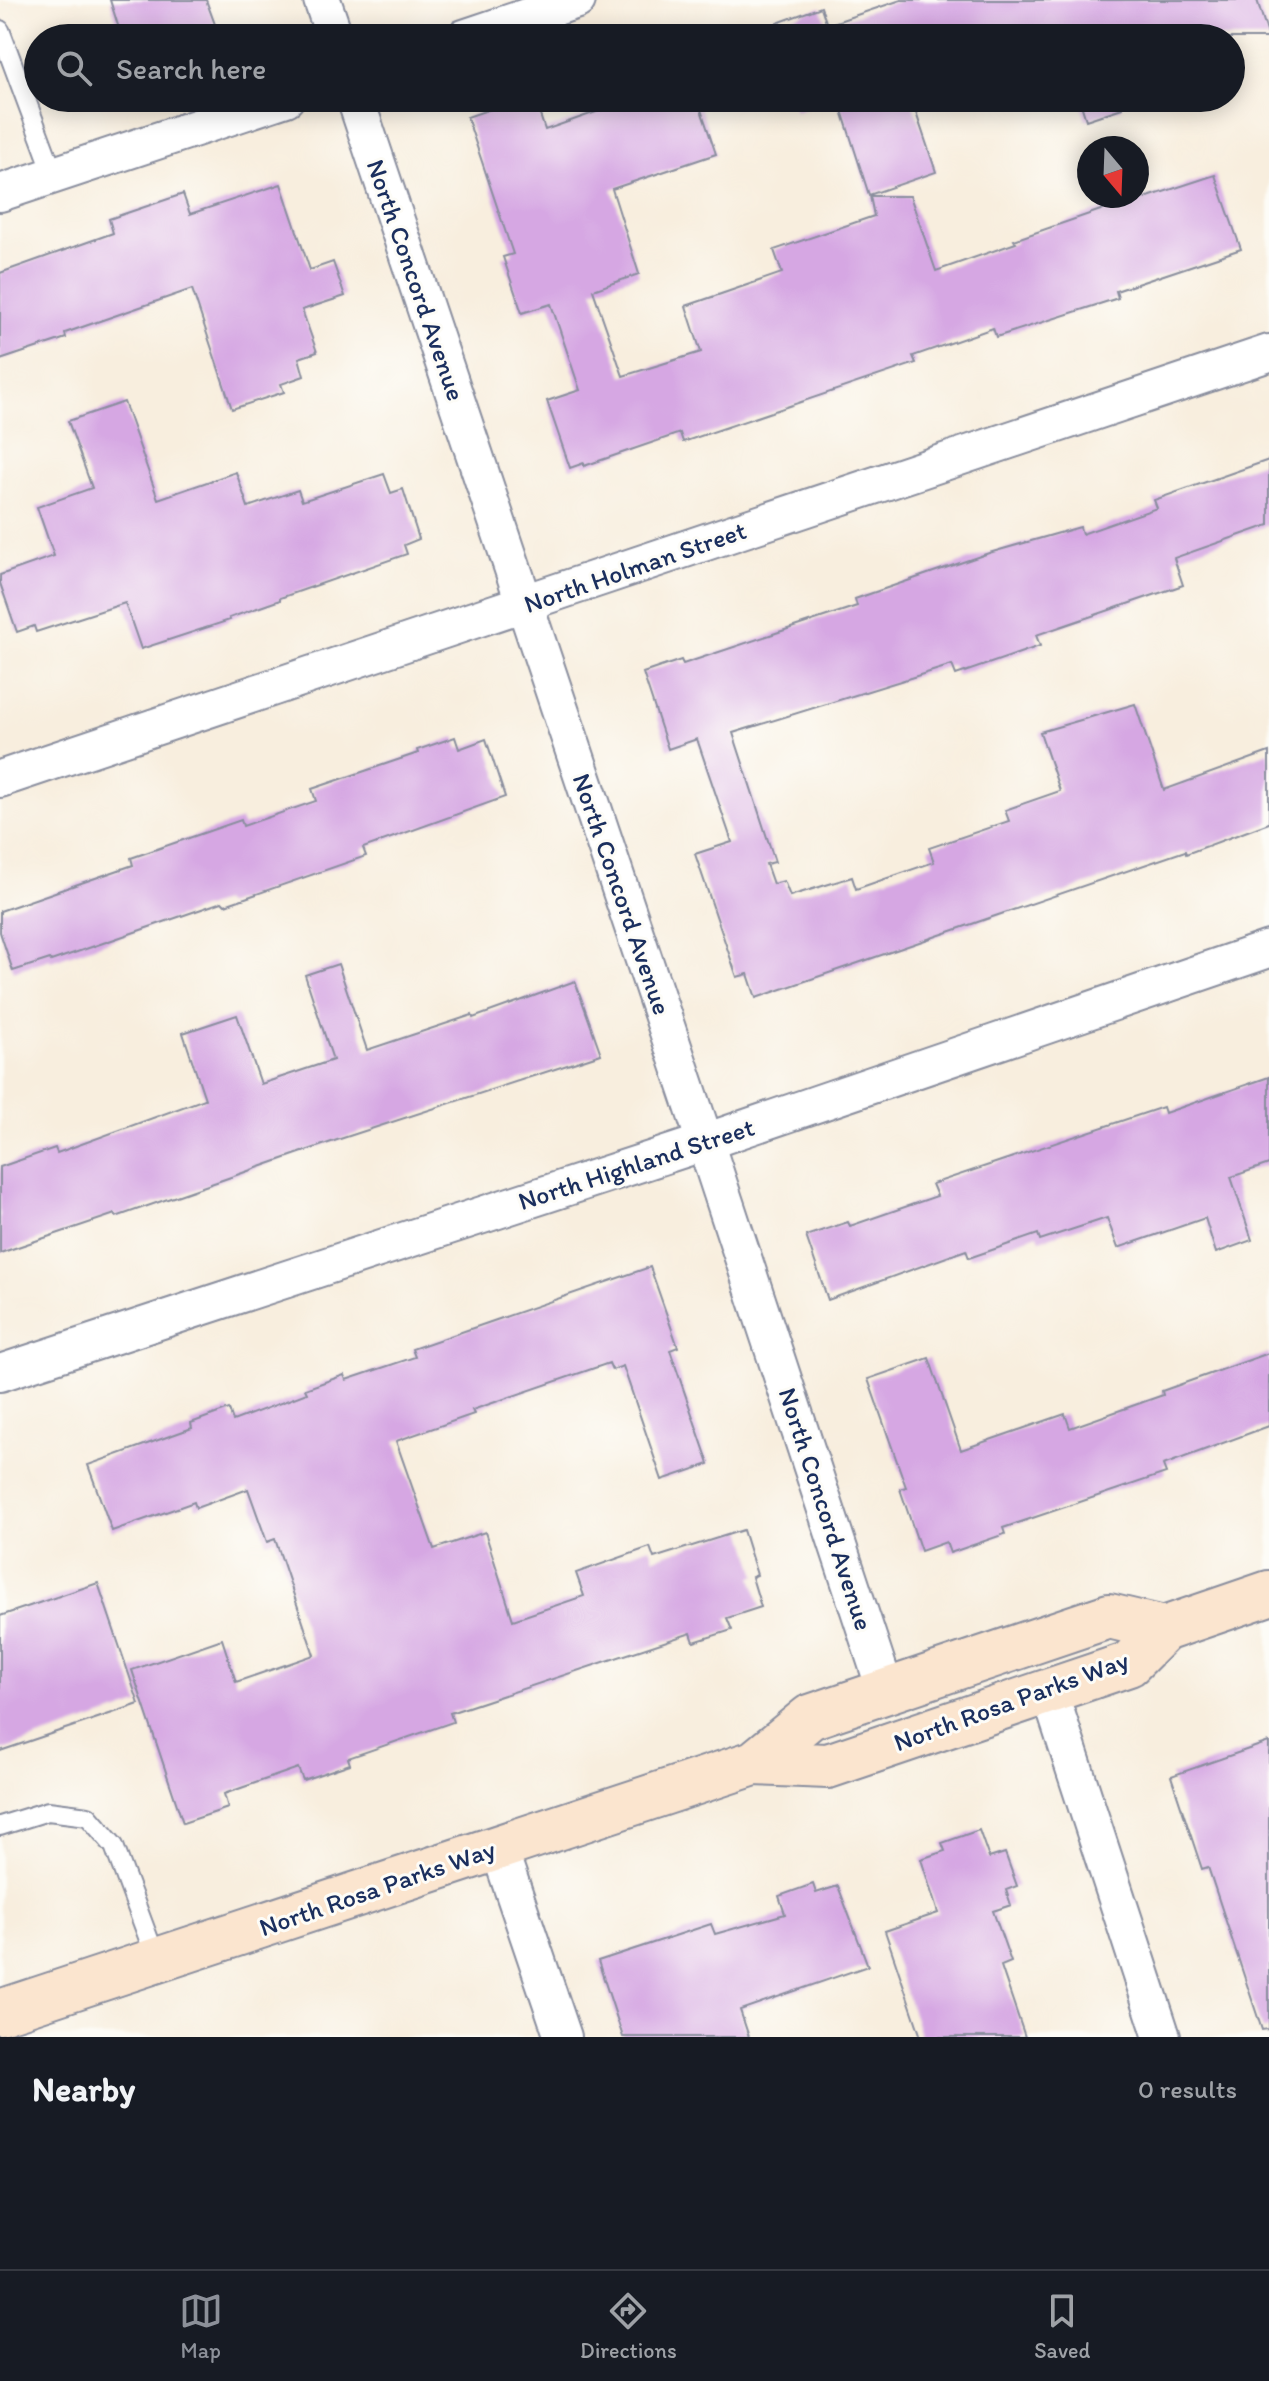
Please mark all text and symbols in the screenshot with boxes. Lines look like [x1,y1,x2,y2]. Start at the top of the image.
search box [24,24,1245,112]
icon: search [52,46,96,90]
text: Search here [116,50,266,87]
north arrow [1077,136,1149,208]
street label: North Concord Avenue [360,155,472,405]
street label: North Holman Street [520,514,751,620]
street label: North Concord Avenue [566,769,678,1019]
street label: North Highland Street [514,1111,758,1217]
street label: North Concord Avenue [772,1384,880,1634]
street label: North Rosa Parks Way [889,1644,1133,1758]
street label: North Rosa Parks Way [255,1833,499,1943]
text: Nearby [32,2069,135,2110]
text: 0 results [1138,2073,1237,2105]
tab: Map [179,2289,223,2364]
tab: Directions [580,2289,677,2364]
tab: Saved [1034,2289,1090,2364]

